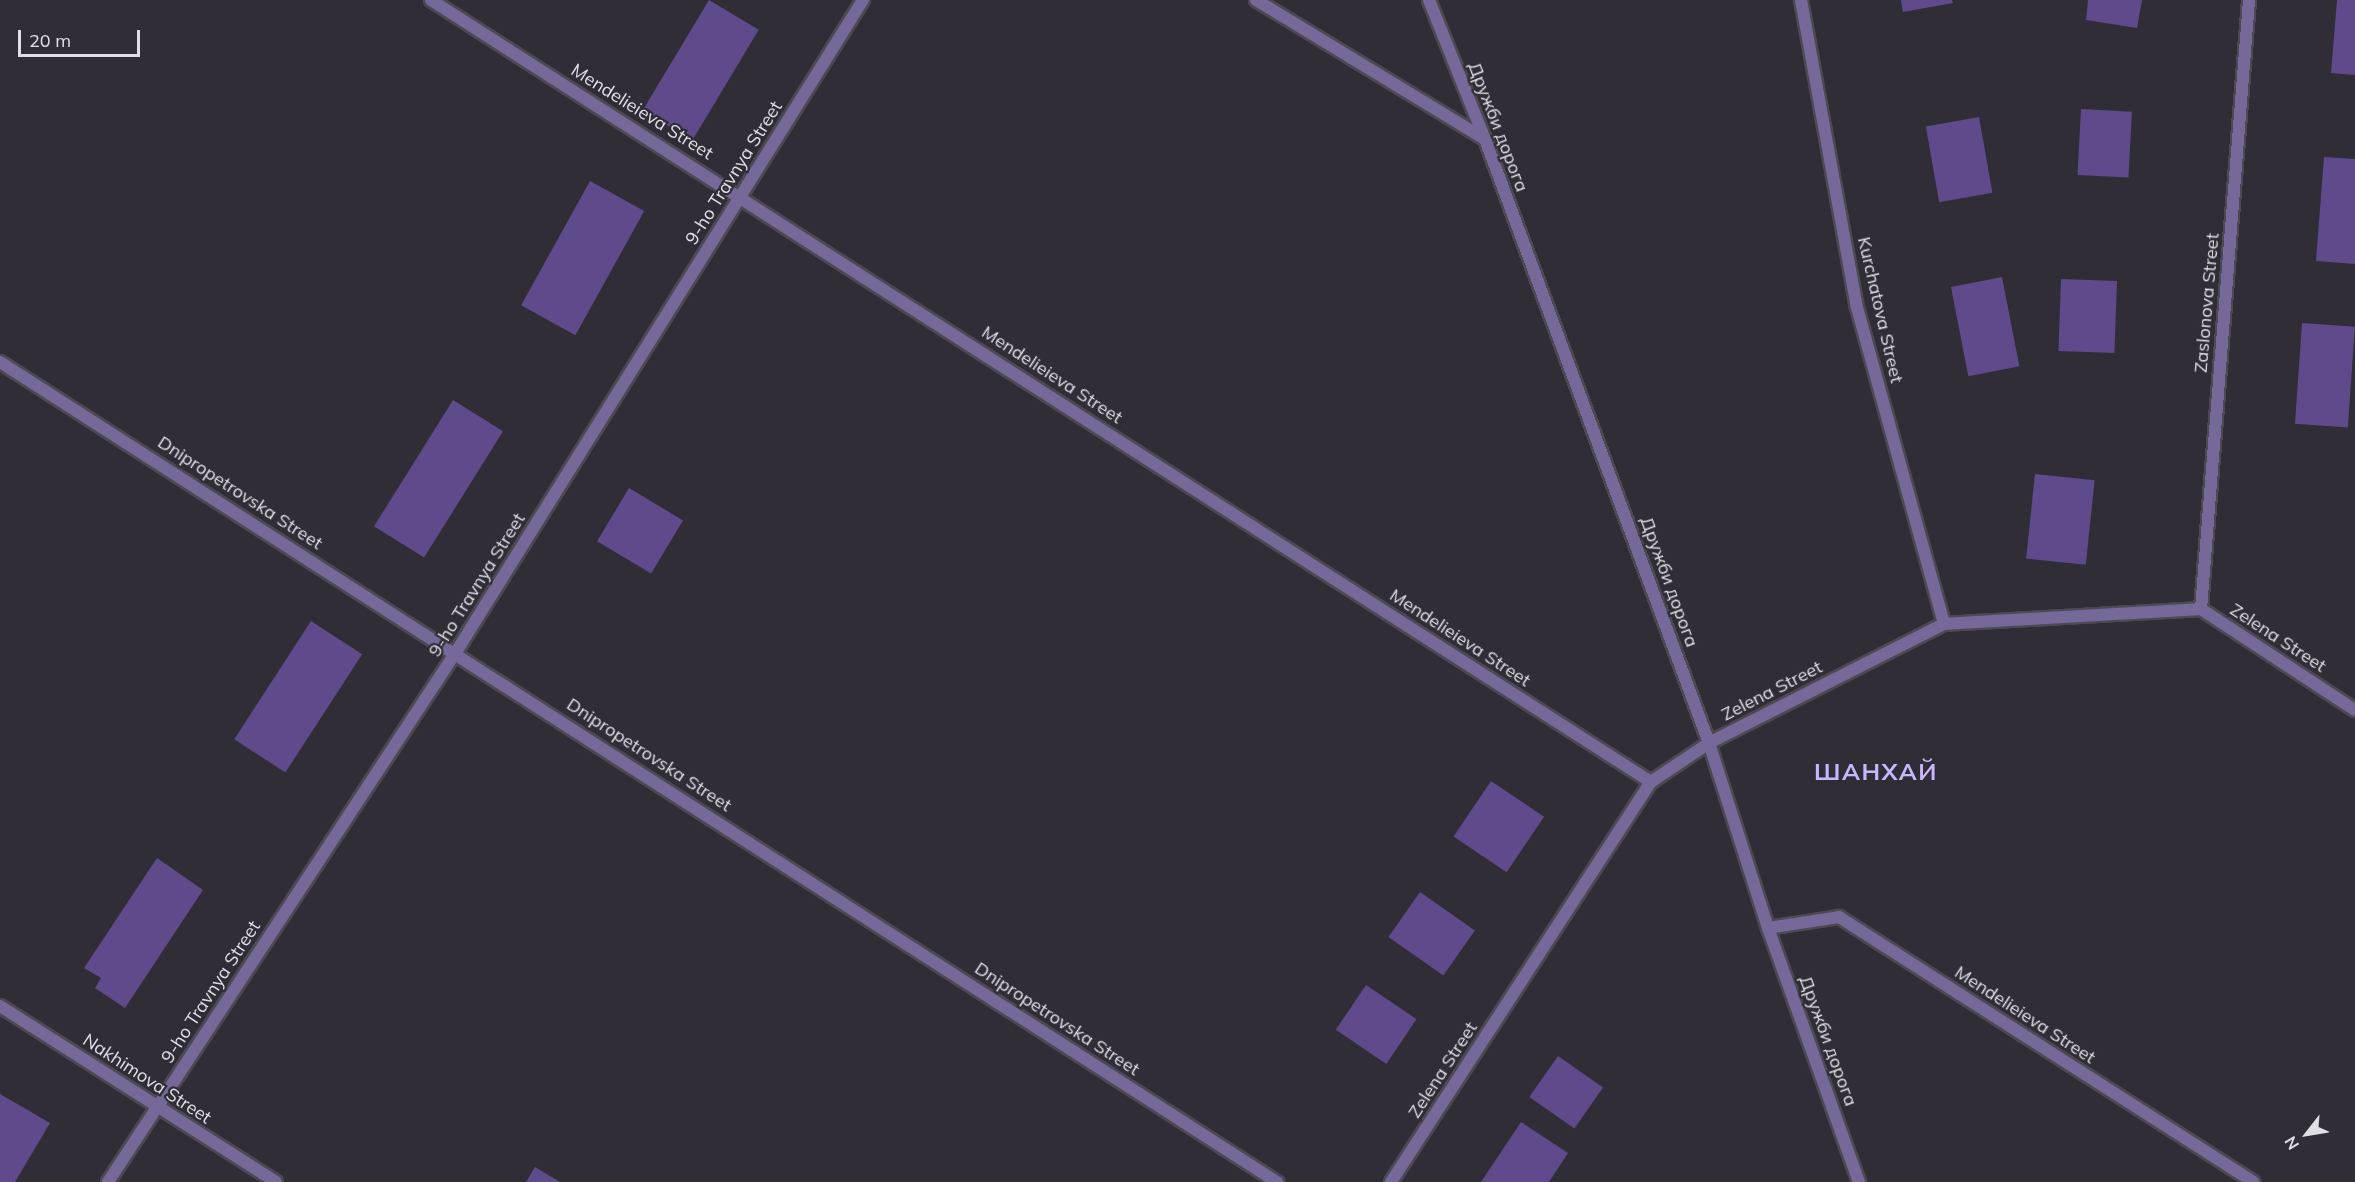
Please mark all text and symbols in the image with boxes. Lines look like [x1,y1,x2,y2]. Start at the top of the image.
scale bar [21,18,142,56]
text: 20 m [29,29,71,52]
street label: Дружби дорога [1463,59,1533,195]
street label: Mendelieieva Street [567,60,717,164]
street label: 9-ho Travnya Street [681,97,787,249]
street label: Zaslonova Street [2190,232,2224,374]
street label: Kurchatova Street [1853,235,1907,385]
street label: Mendelieieva Street [978,321,1126,429]
street label: Dnipropetrovska Street [154,432,326,554]
street label: 9-ho Travnya Street [424,509,530,661]
street label: Дружби дорога [1635,514,1703,650]
street label: Mendelieieva Street [1386,584,1534,692]
street label: Zelena Street [2226,599,2330,677]
street label: Zelena Street [1718,656,1826,726]
street label: Dnipropetrovska Street [563,694,735,816]
district label: ШАНХАЙ [1814,758,1938,786]
street label: 9-ho Travnya Street [157,917,265,1067]
street label: Dnipropetrovska Street [971,958,1143,1080]
street label: Mendelieieva Street [1951,961,2099,1069]
street label: Дружби дорога [1794,973,1862,1109]
street label: Zelena Street [1404,1018,1482,1122]
street label: Nakhimova Street [79,1029,215,1129]
north arrow [2277,1104,2337,1164]
text: N [2280,1133,2303,1154]

